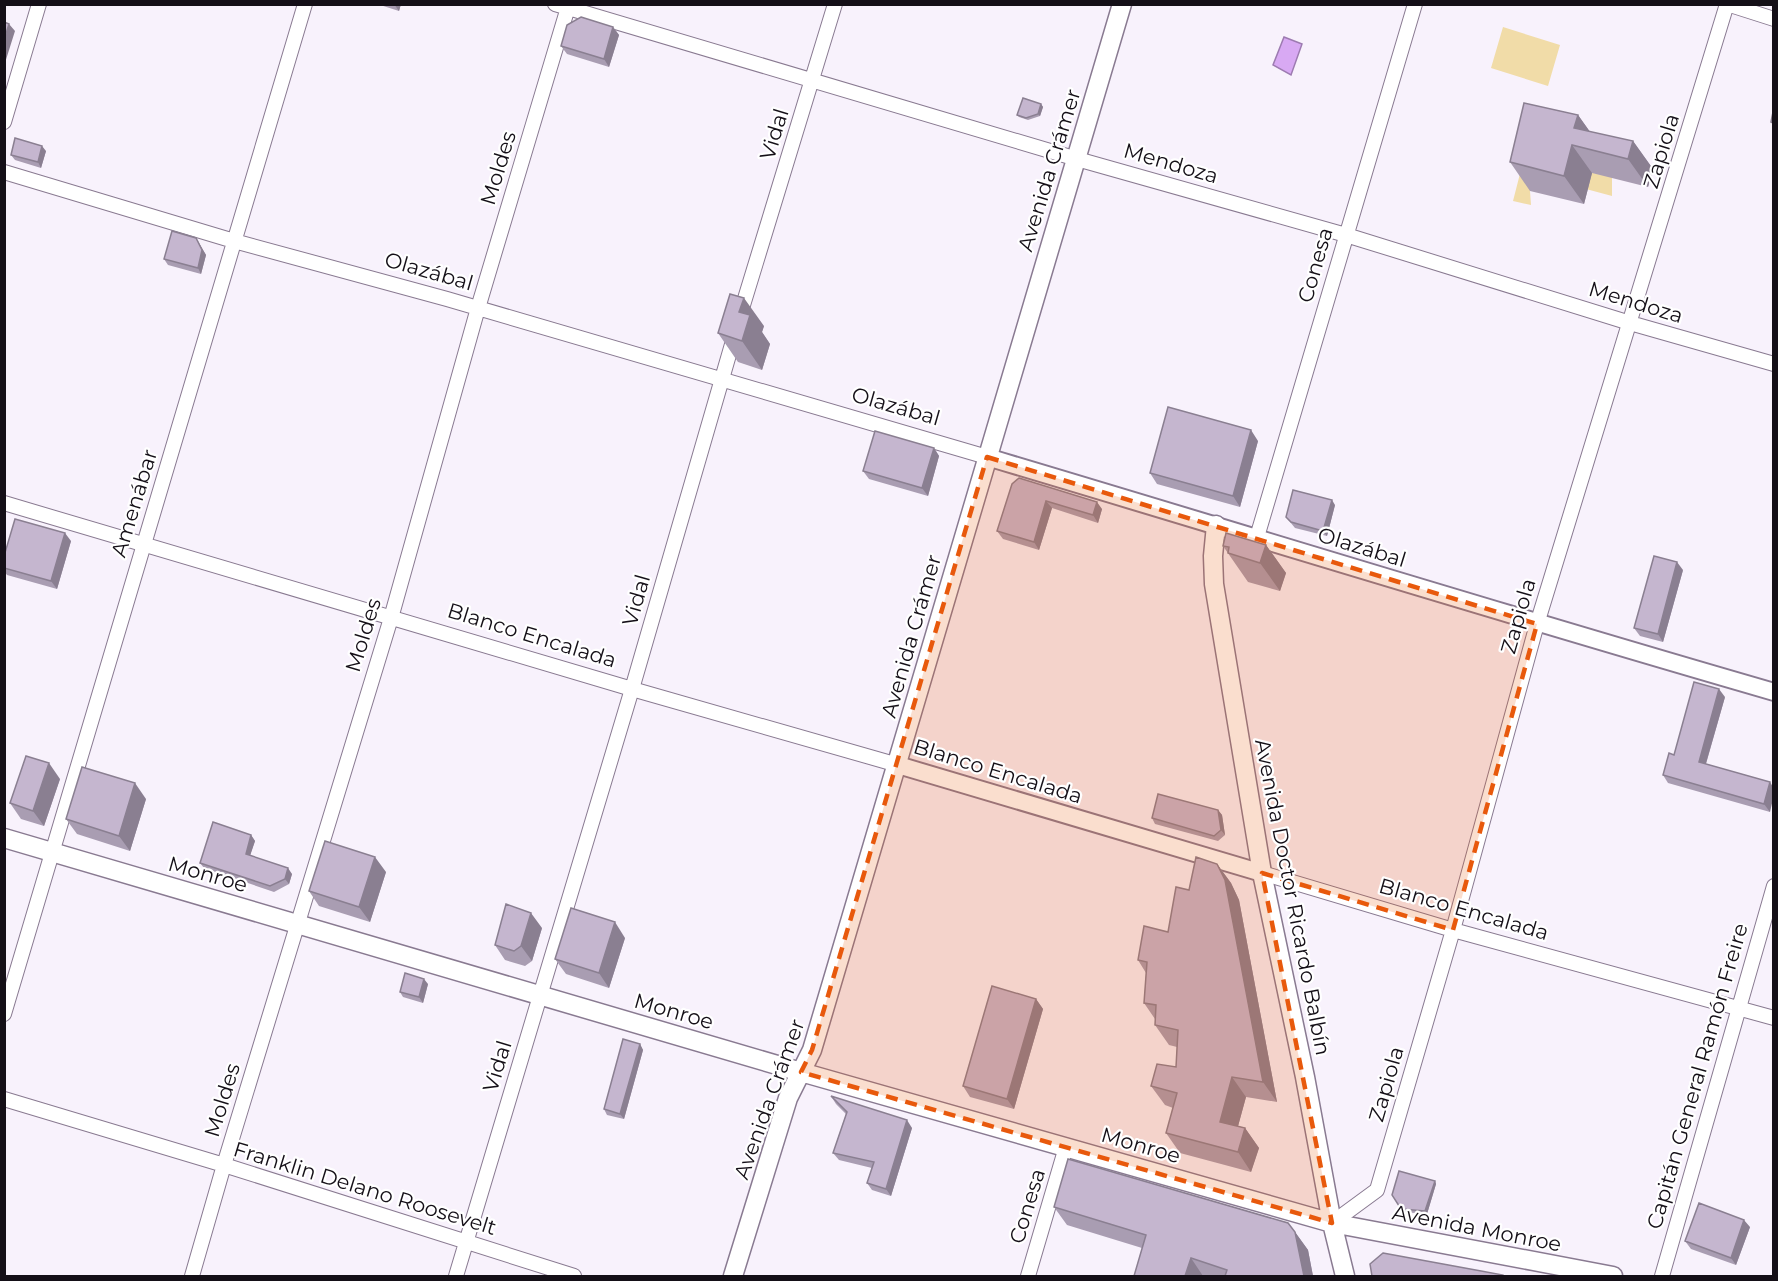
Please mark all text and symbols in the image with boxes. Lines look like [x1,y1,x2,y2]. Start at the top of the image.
street label: Avenida Crámer [1012,86,1086,254]
street label: Vidal [754,105,794,163]
street label: Zapiola [1638,110,1684,192]
street label: Moldes [475,128,521,208]
street label: Mendoza [1121,138,1221,188]
street label: Conesa [1292,224,1338,306]
street label: Olazábal [382,246,476,296]
street label: Mendoza [1586,276,1686,328]
street label: Olazábal [849,381,943,431]
street label: Amenábar [106,446,162,560]
street label: Olazábal [1315,522,1409,572]
street label: Avenida Crámer [876,552,946,720]
street label: Vidal [617,571,655,629]
street label: Zapiola [1495,575,1541,657]
street label: Moldes [340,595,386,675]
street label: Blanco Encalada [444,597,620,673]
street label: Blanco Encalada [910,733,1086,809]
street label: Avenida Doctor Ricardo Balbín [1250,737,1336,1057]
street label: Monroe [165,851,251,897]
street label: Blanco Encalada [1376,873,1552,945]
street label: Capitán General Ramón Freire [1641,920,1753,1232]
street label: Monroe [631,988,717,1034]
street label: Avenida Crámer [728,1016,810,1182]
street label: Vidal [477,1037,517,1095]
street label: Zapiola [1363,1043,1409,1125]
street label: Moldes [199,1060,245,1140]
street label: Monroe [1098,1122,1184,1168]
street label: Franklin Delano Roosevelt [230,1136,500,1240]
street label: Conesa [1004,1165,1050,1247]
street label: Avenida Monroe [1390,1199,1564,1257]

